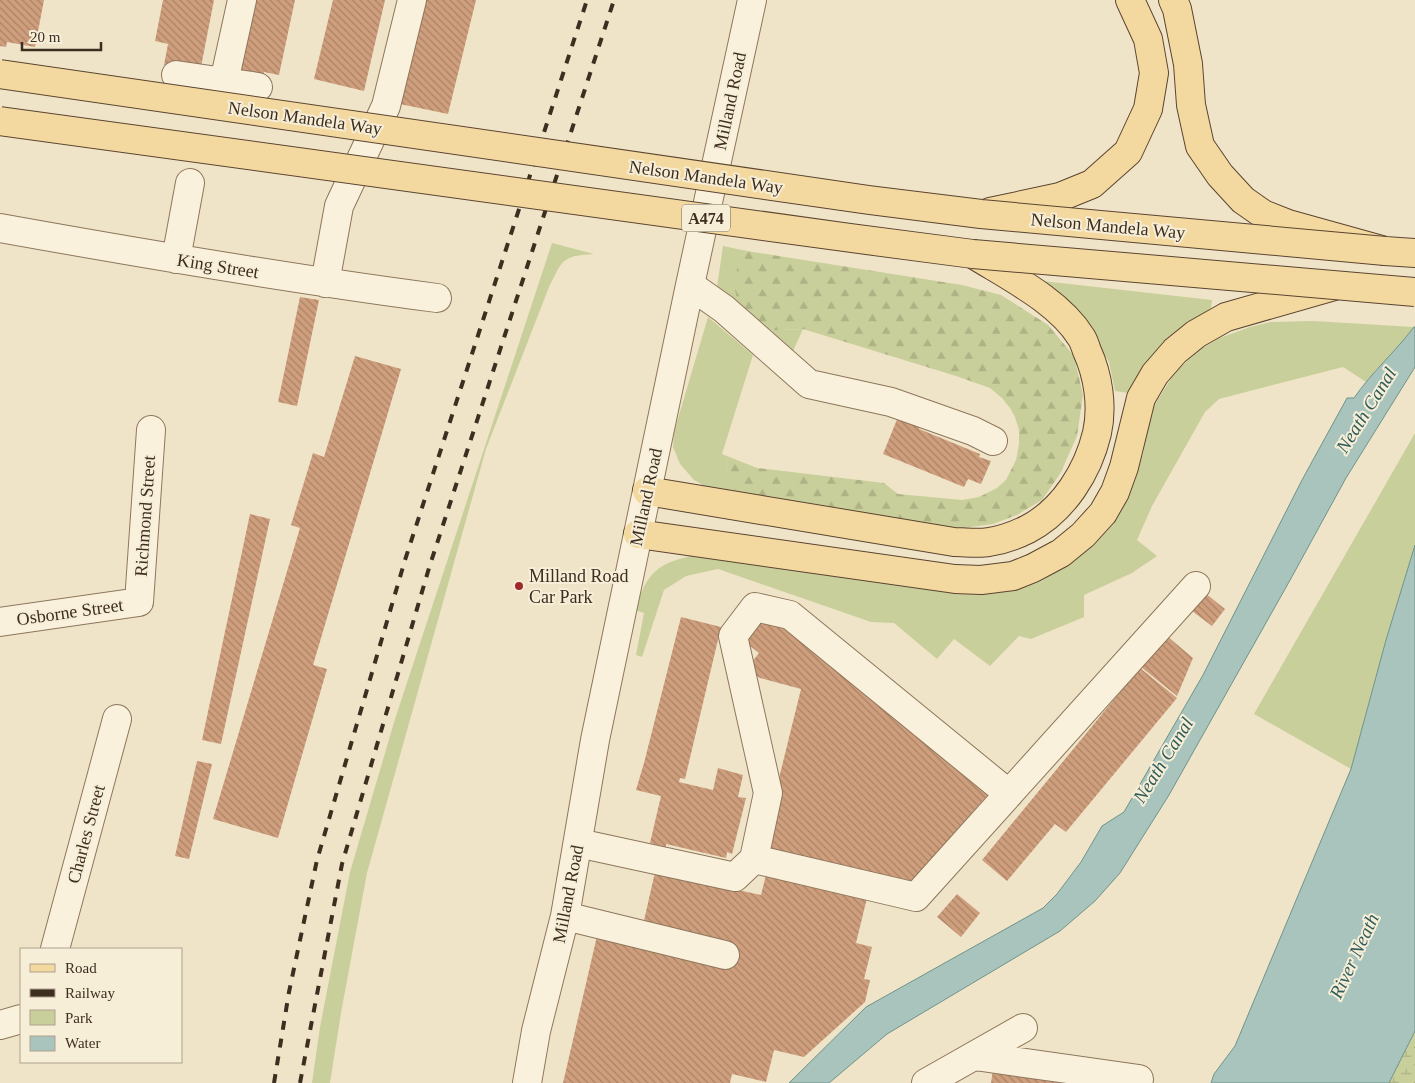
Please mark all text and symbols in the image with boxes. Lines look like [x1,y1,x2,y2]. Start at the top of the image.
scale bar [22,20,101,52]
text: 20 m [30,29,61,45]
street label: Milland Road [710,50,750,152]
street label: Nelson Mandela Way [227,97,383,139]
street label: Nelson Mandela Way [628,156,784,198]
road number: A474 [682,204,730,232]
street label: Nelson Mandela Way [1030,209,1186,243]
street label: King Street [176,250,260,282]
water label: Neath Canal [1331,363,1400,457]
street label: Milland Road [626,446,666,548]
street label: Richmond Street [131,455,159,577]
place label: Milland Road Car Park [529,566,629,607]
marker: Milland Road Car Park [513,580,525,592]
street label: Osborne Street [15,595,125,629]
water label: Neath Canal [1128,713,1197,807]
street label: Charles Street [63,782,109,886]
street label: Milland Road [549,843,587,945]
water label: River Neath [1325,910,1383,1003]
legend [20,948,182,1063]
text: Road [65,960,97,976]
text: Railway [65,985,115,1001]
text: Park [65,1010,93,1026]
text: Water [65,1035,100,1051]

